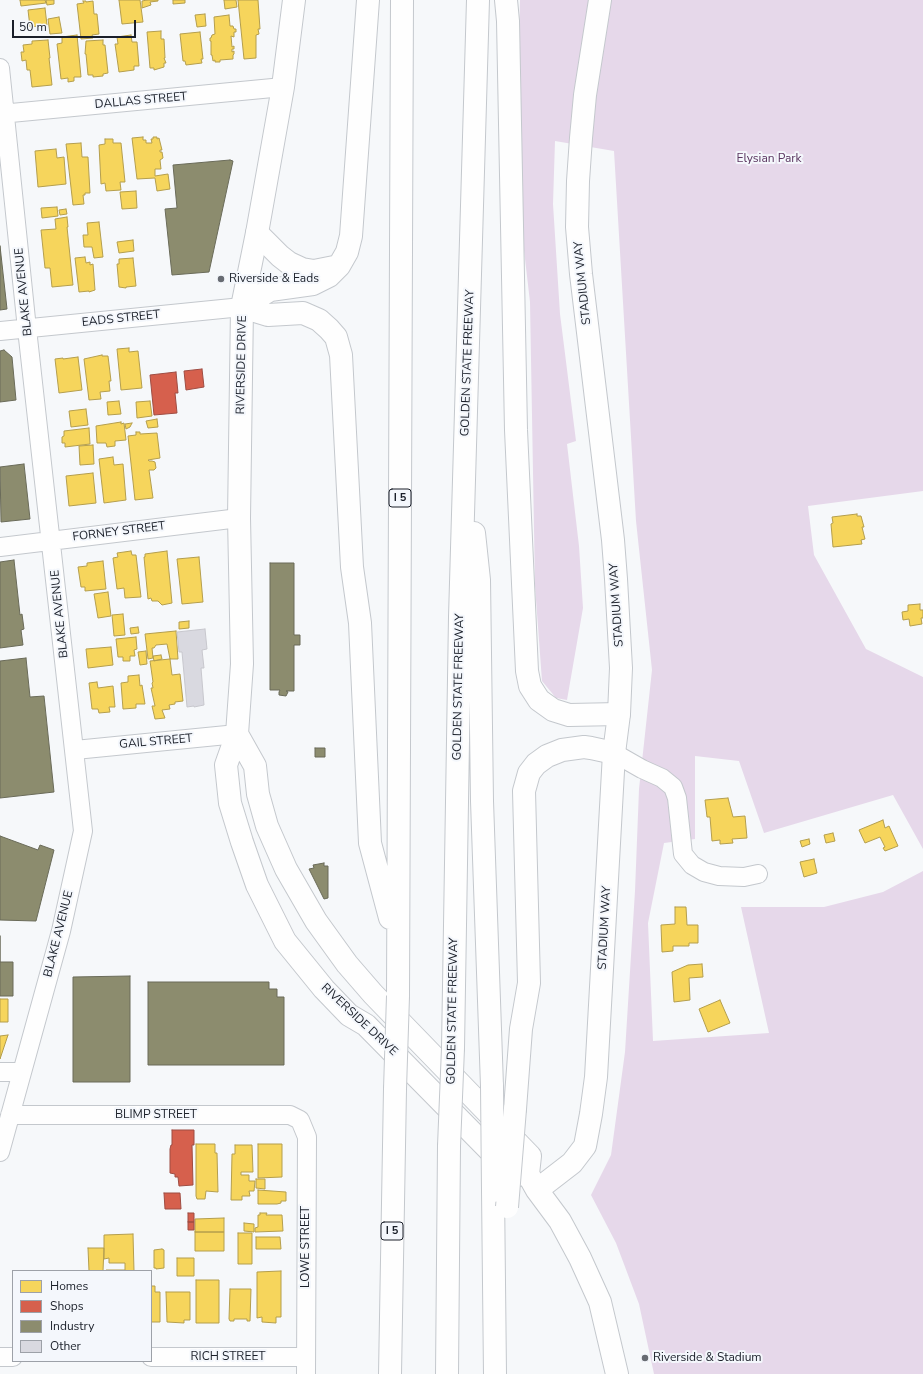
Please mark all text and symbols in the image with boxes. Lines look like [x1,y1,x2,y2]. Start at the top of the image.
scale bar [14,12,138,38]
text: 50 m [19,19,47,35]
street label: DALLAS STREET [94,90,188,112]
park label: Elysian Park [736,152,802,166]
street label: STADIUM WAY [571,240,595,326]
street label: BLAKE AVENUE [12,247,36,337]
place label: Riverside & Eads [229,272,319,286]
marker: Riverside & Eads [216,274,226,284]
street label: GOLDEN STATE FREEWAY [458,289,478,437]
street label: EADS STREET [81,308,161,330]
street label: RIVERSIDE DRIVE [234,315,250,415]
road number: I 5 [389,489,411,507]
street label: FORNEY STREET [72,519,166,545]
street label: STADIUM WAY [607,563,627,647]
street label: BLAKE AVENUE [48,569,72,659]
street label: GOLDEN STATE FREEWAY [451,613,467,761]
street label: GAIL STREET [119,732,193,752]
street label: STADIUM WAY [596,886,614,970]
street label: BLAKE AVENUE [41,889,77,979]
street label: GOLDEN STATE FREEWAY [445,937,461,1085]
street label: RIVERSIDE DRIVE [318,981,400,1059]
street label: BLIMP STREET [115,1108,197,1122]
street label: LOWE STREET [299,1206,313,1288]
road number: I 5 [381,1222,403,1240]
legend [12,1270,152,1362]
text: Homes [50,1278,88,1294]
text: Shops [50,1298,84,1314]
text: Industry [50,1318,94,1334]
text: Other [50,1338,81,1354]
street label: RICH STREET [191,1350,265,1364]
place label: Riverside & Stadium [653,1351,762,1365]
marker: Riverside & Stadium [640,1353,650,1363]

